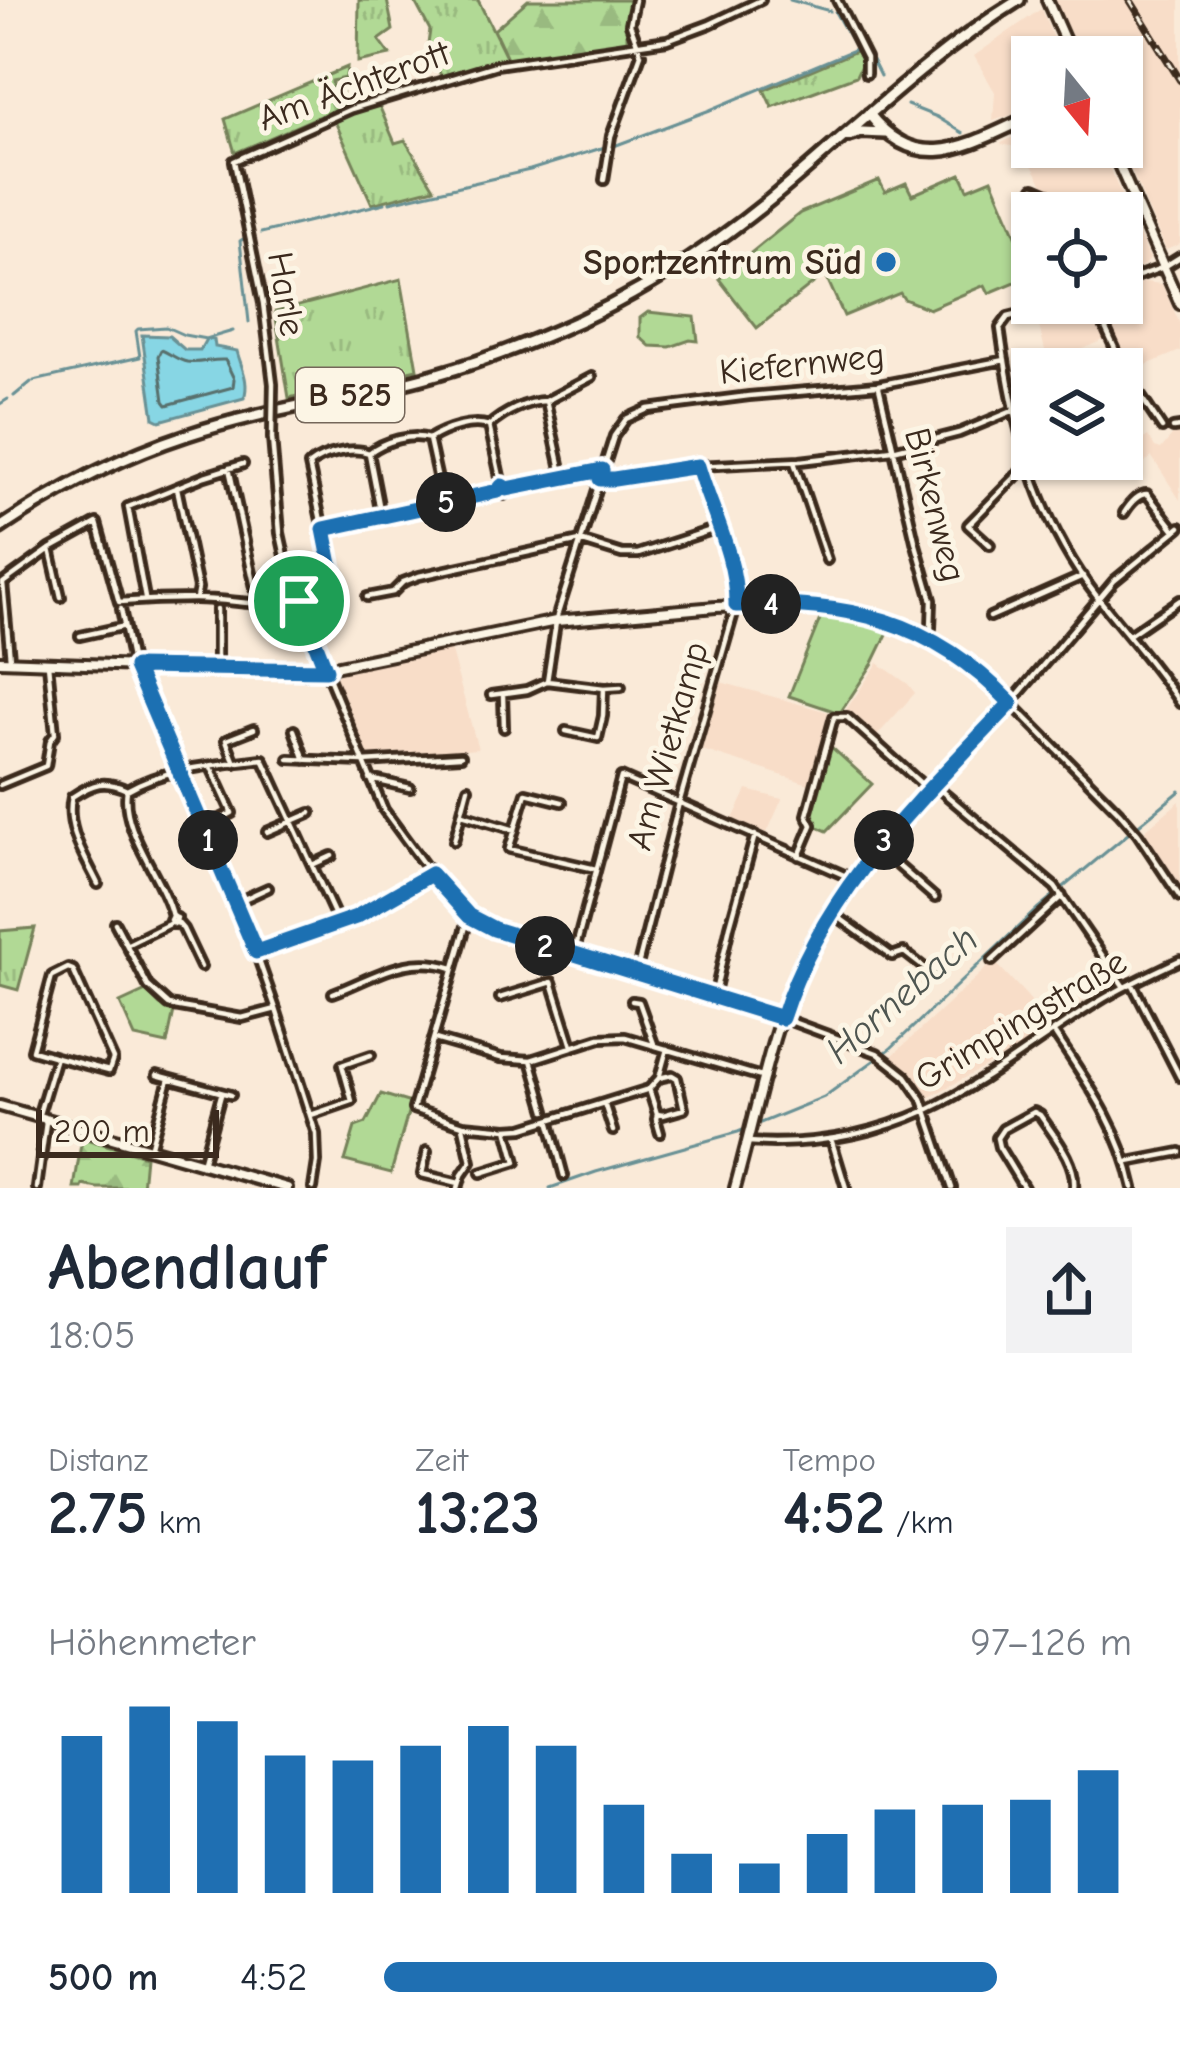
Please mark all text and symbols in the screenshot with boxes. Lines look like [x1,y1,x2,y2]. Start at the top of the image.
street label: Am Ächterott [253,32,457,140]
north arrow [1011,36,1143,168]
map controls [1011,36,1143,480]
button: locate [1011,192,1143,324]
place label: Sportzentrum Süd [583,242,862,283]
street label: Harle [259,249,313,339]
marker: Sportzentrum Süd [873,249,899,275]
street label: Kiefernweg [717,335,887,393]
button: layers [1011,348,1143,480]
road number: B 525 [296,368,404,422]
street label: Birkenweg [896,424,974,586]
pin: 5 [416,472,476,532]
text: 5 [437,483,455,521]
pin [248,550,350,652]
icon: arrive [266,568,332,634]
pin: 4 [741,574,801,634]
text: 4 [763,585,779,623]
street label: Am Wietkamp [619,637,717,855]
pin: 1 [178,810,238,870]
pin: 3 [854,810,914,870]
text: 1 [202,821,214,859]
text: 3 [876,821,892,859]
pin: 2 [515,916,575,976]
water label: Hornebach [817,917,987,1073]
text: 2 [537,927,553,965]
street label: Grimpingstraße [908,941,1134,1099]
scale bar [36,1104,219,1157]
text: 200 m [54,1112,150,1150]
button: share [1006,1227,1132,1353]
text: Abendlauf [48,1230,326,1306]
text: 18:05 [48,1313,135,1358]
text: Distanz [48,1441,148,1479]
text: Zeit [415,1441,468,1479]
text: Tempo [783,1441,876,1479]
text: 2.75 [48,1479,148,1548]
text: 13:23 [415,1479,540,1548]
text: 4:52 [783,1479,885,1548]
text: km [148,1503,202,1541]
text: /km [885,1503,954,1541]
text: Höhenmeter [48,1620,256,1665]
text: 97–126 m [970,1620,1132,1665]
text: 500 m [48,1955,158,2000]
text: 4:52 [240,1955,307,2000]

